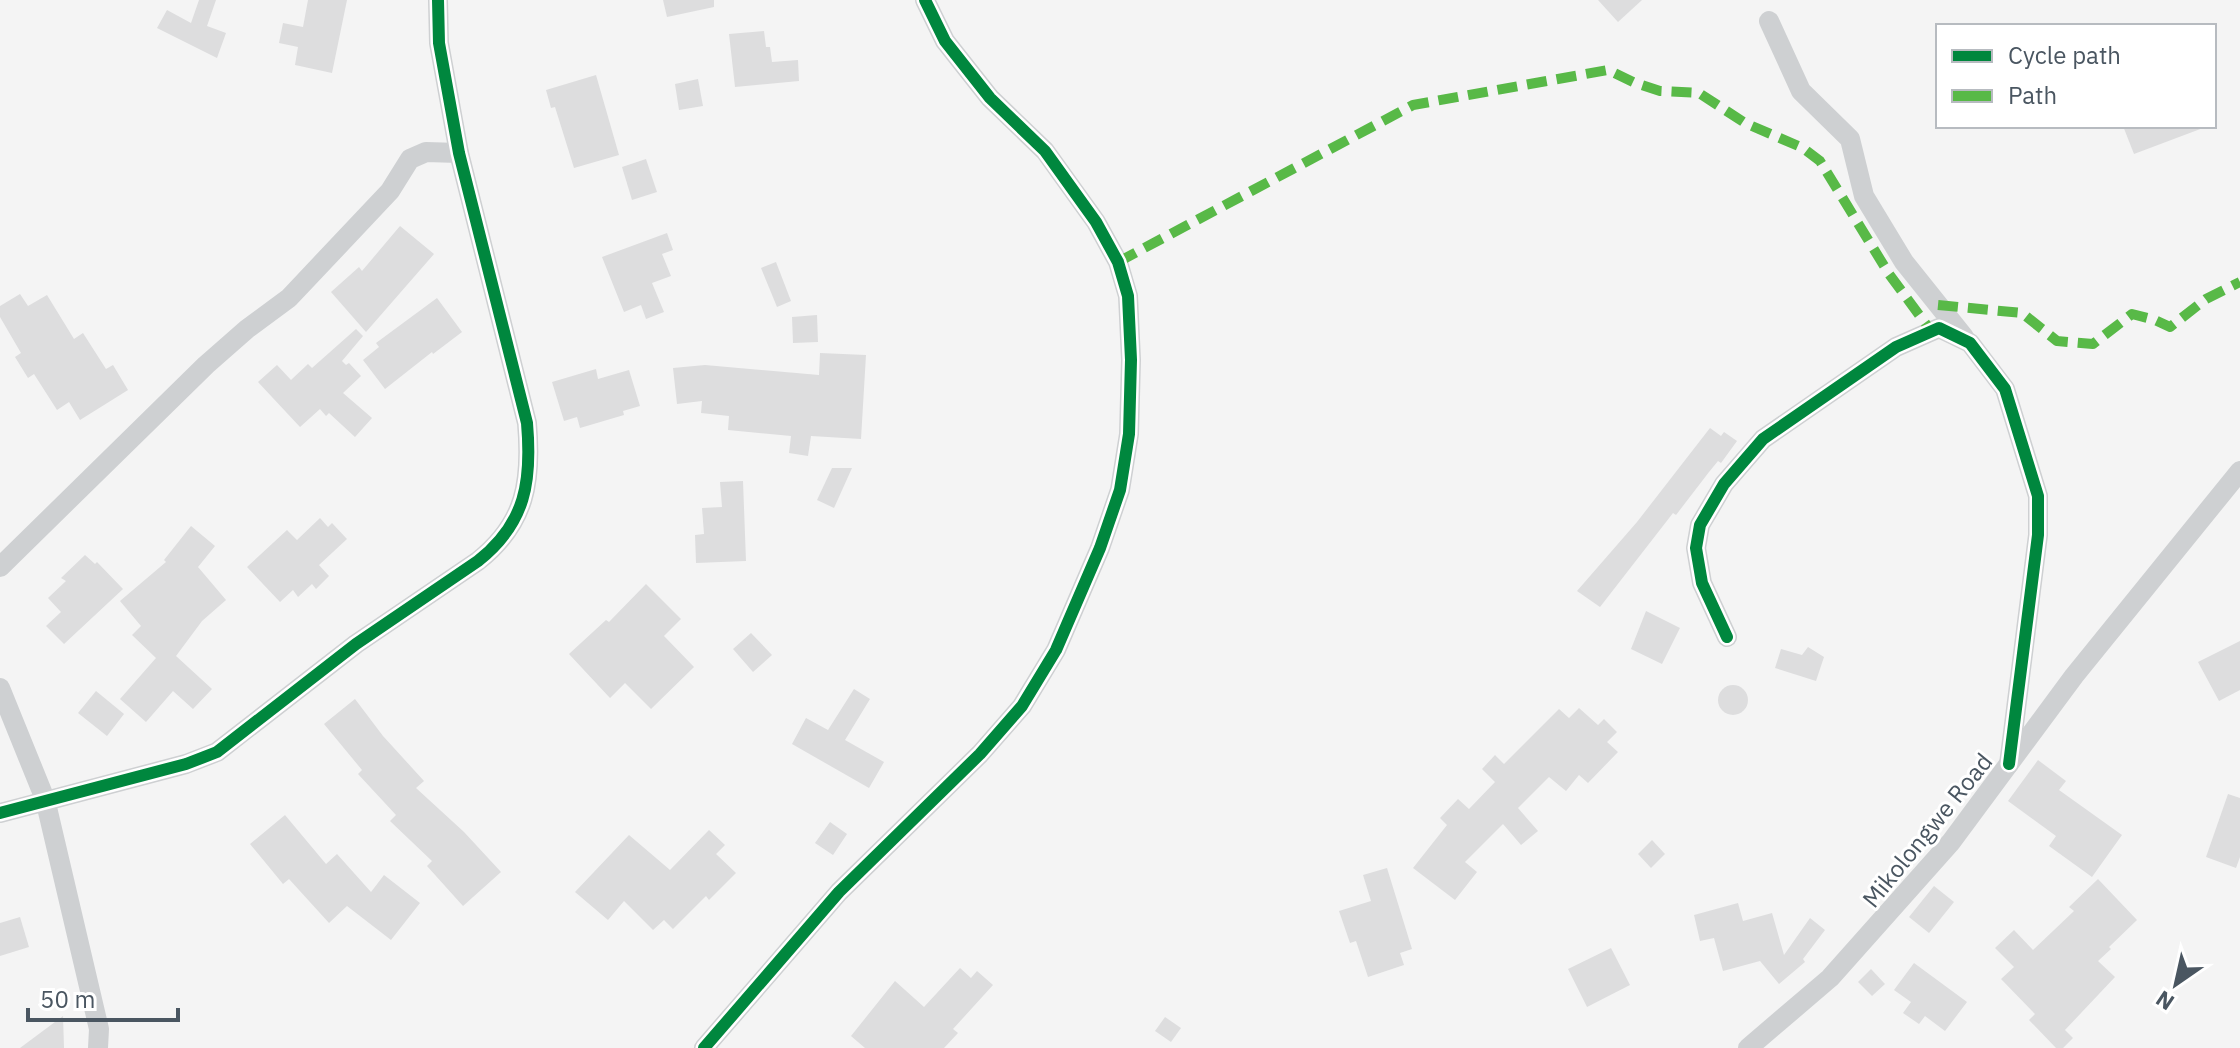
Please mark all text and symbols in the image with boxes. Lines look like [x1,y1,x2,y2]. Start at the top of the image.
legend [1936,24,2216,128]
text: Cycle path [2008,39,2121,71]
text: Path [2008,79,2057,111]
street label: Mikolongwe Road [1855,746,1999,914]
north arrow [2136,944,2216,1024]
scale bar [28,972,178,1022]
text: 50 m [40,983,95,1015]
text: N [2150,985,2179,1017]

